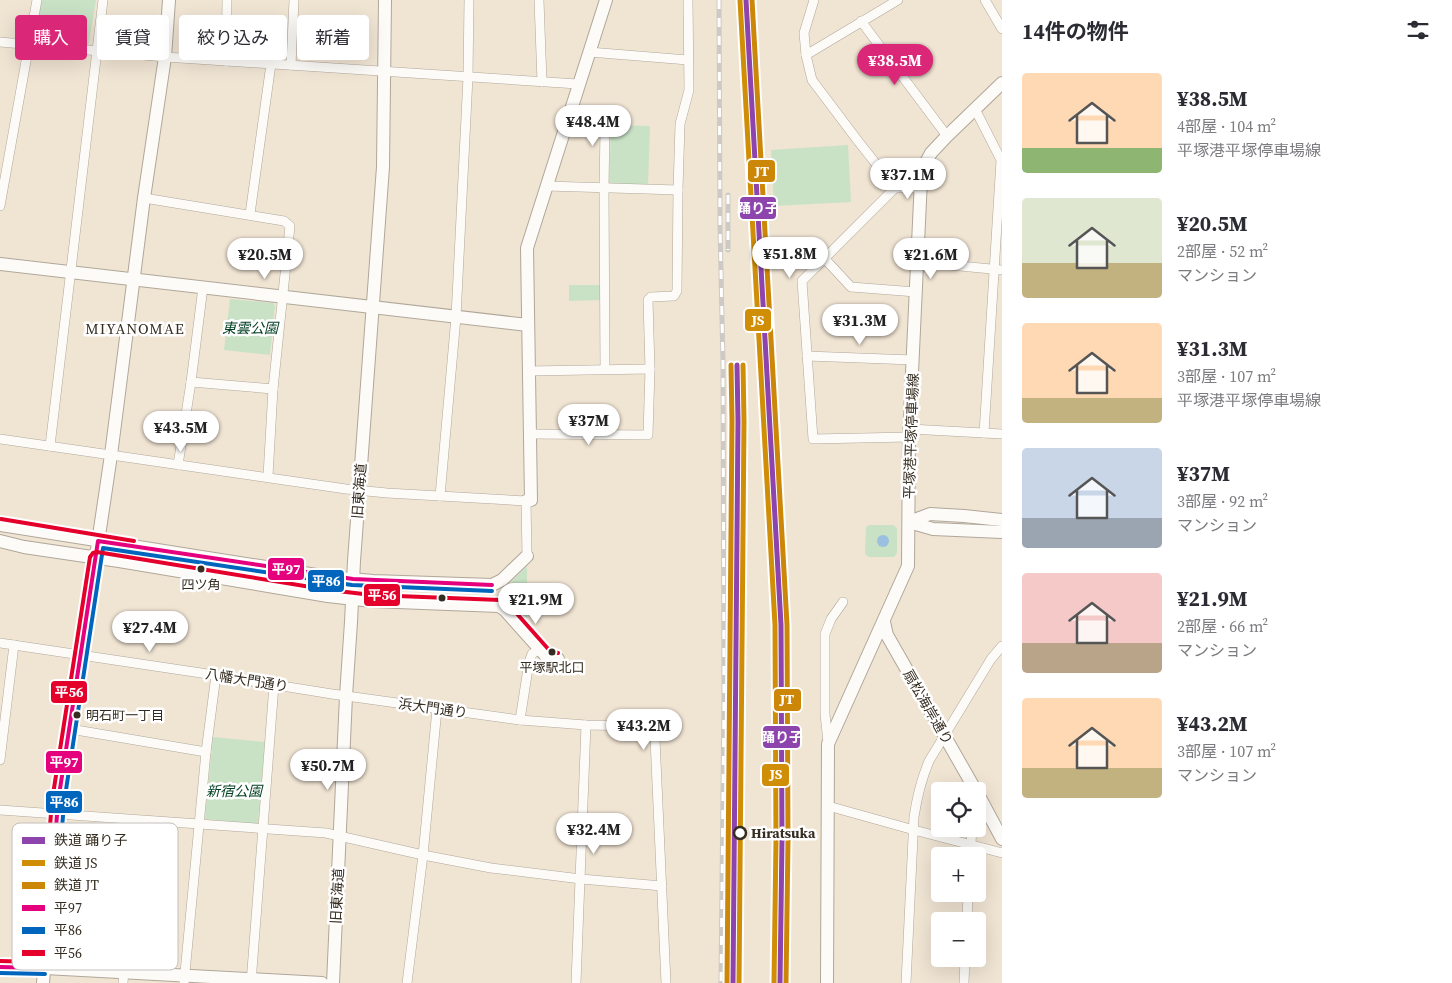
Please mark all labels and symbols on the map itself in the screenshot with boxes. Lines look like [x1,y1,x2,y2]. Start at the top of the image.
pin: ¥38.5M [854,44,936,86]
pin: ¥48.4M [552,104,634,147]
pin: ¥37.1M [867,158,949,200]
line badge: JT [747,159,776,183]
text: JT [754,161,769,181]
line badge: 踊り子 [739,196,777,220]
text: 踊り子 [737,198,779,218]
pin: ¥51.8M [749,236,831,279]
pin: ¥20.5M [224,238,306,280]
pin: ¥21.6M [890,238,972,280]
pin: ¥31.3M [819,304,901,346]
line badge: JS [744,308,772,332]
text: JS [751,310,765,330]
district label: MIYANOMAE [85,318,185,339]
park label: 東雲公園 [222,318,280,338]
street label: 平塚港平塚停車場線 [899,373,923,499]
pin: ¥37M [559,404,619,446]
pin: ¥43.5M [140,410,222,453]
street label: 旧東海道 [347,462,371,520]
line badge: 平97 [267,557,305,581]
text: 平97 [271,559,301,579]
marker: 四ツ角 [196,564,206,574]
line badge: 平86 [307,569,345,593]
text: 平86 [311,571,341,591]
place label: 四ツ角 [181,576,221,593]
pin: ¥21.9M [495,582,577,625]
line badge: 平56 [363,583,401,607]
text: 平56 [367,585,397,605]
unlabelled marker [437,593,447,603]
pin: ¥27.4M [109,610,191,653]
marker: 平塚駅北口 [547,647,557,657]
place label: 平塚駅北口 [519,659,585,676]
street label: 八幡大門通り [204,664,290,696]
street label: 扇松海岸通り [898,666,958,748]
line badge: 平56 [50,680,88,704]
text: 平56 [54,682,84,702]
line badge: JT [773,688,802,712]
text: JT [779,689,794,709]
street label: 浜大門通り [397,693,469,723]
place label: 明石町一丁目 [86,707,164,724]
pin: ¥43.2M [603,708,685,751]
marker: 明石町一丁目 [72,710,82,720]
line badge: 踊り子 [762,725,801,749]
text: 踊り子 [761,727,803,747]
pin: ¥50.7M [287,748,369,791]
line badge: 平97 [45,750,83,774]
text: 平97 [49,752,79,772]
line badge: JS [761,763,790,787]
text: JS [769,764,783,784]
park label: 新宿公園 [206,781,264,801]
line badge: 平86 [45,790,83,814]
text: 平86 [49,792,79,812]
pin: ¥32.4M [553,812,635,855]
legend [12,823,178,970]
place label: Hiratsuka [751,823,816,843]
marker: Hiratsuka [733,826,747,840]
text: 鉄道 踊り子 [54,830,127,850]
text: 鉄道 JS [54,853,98,873]
street label: 旧東海道 [326,868,348,924]
text: 鉄道 JT [54,875,99,895]
text: 平97 [54,898,82,918]
text: 平86 [54,920,82,940]
text: 平56 [54,943,82,963]

